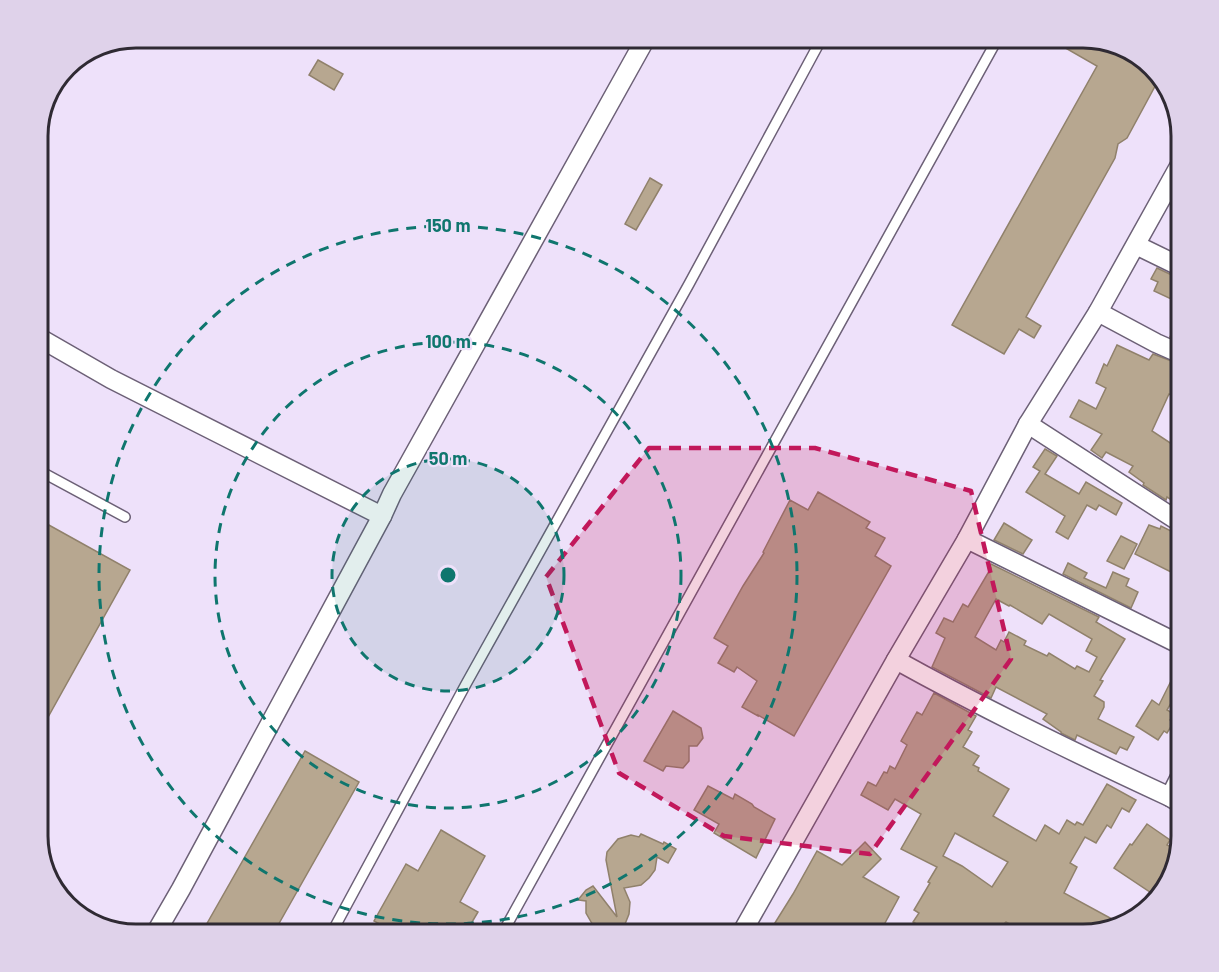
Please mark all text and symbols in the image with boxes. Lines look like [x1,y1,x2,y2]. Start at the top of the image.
text: 150 m [426,214,470,236]
text: 100 m [425,330,471,352]
text: 50 m [429,447,467,469]
centre of rings [438,565,458,585]

